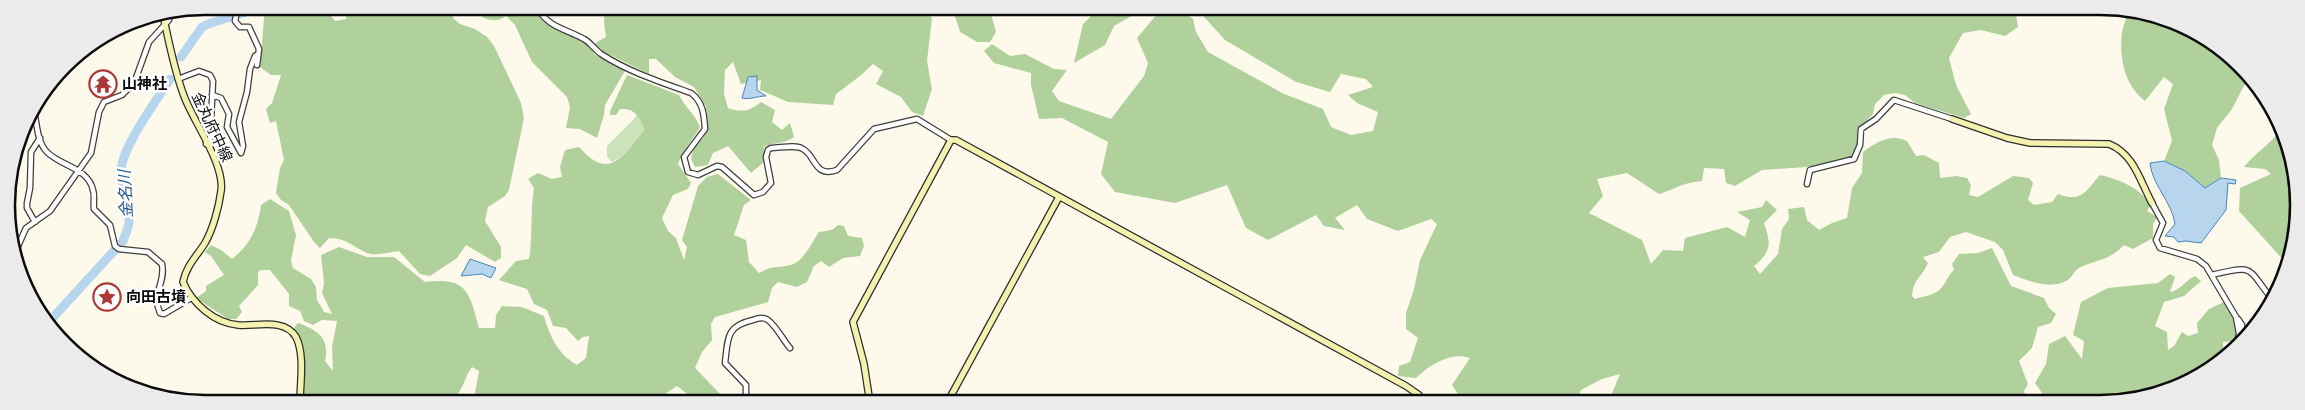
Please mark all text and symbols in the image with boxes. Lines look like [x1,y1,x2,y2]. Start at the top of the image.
temple icon: 山神社 [88,69,118,99]
place label: 山神社 [122,73,167,93]
street label: 金丸府中線 [188,88,238,165]
water label: 金名川 [113,167,137,219]
place icon: 向田古墳 [92,282,122,312]
place label: 向田古墳 [126,286,186,306]

